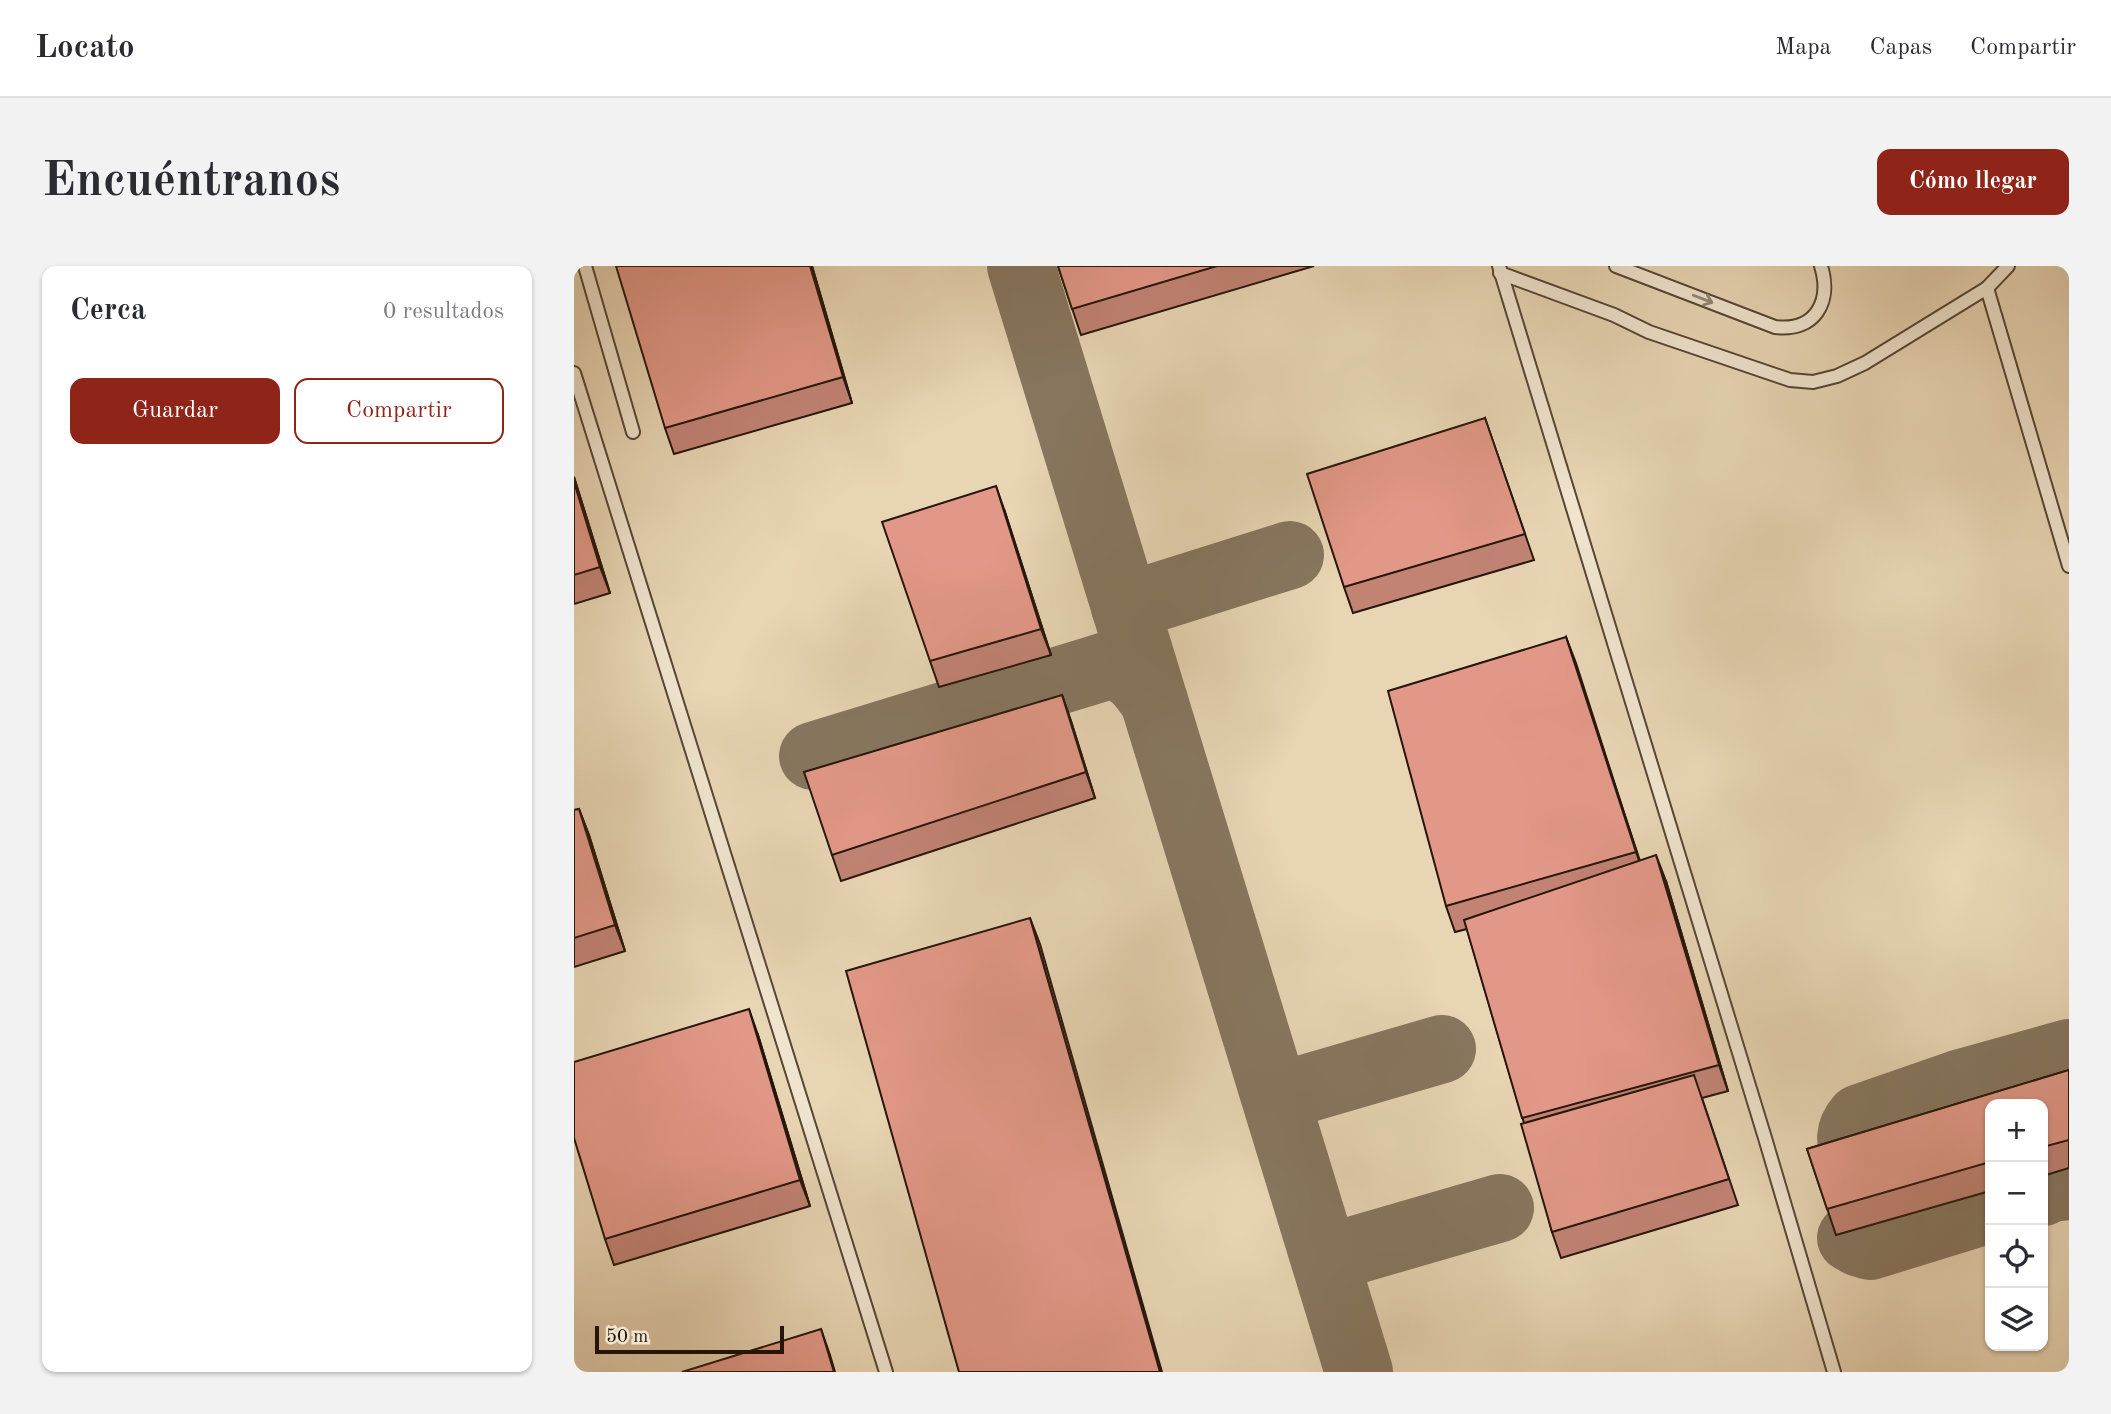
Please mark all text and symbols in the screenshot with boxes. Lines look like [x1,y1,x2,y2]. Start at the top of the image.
text: Locato [35,32,135,65]
text: Mapa [1775,36,1831,60]
text: Capas [1869,36,1932,60]
text: Compartir [1970,36,2076,60]
button: Cómo llegar [1877,149,2069,215]
text: Encuéntranos [42,158,340,207]
one-way arrow [1691,294,1713,307]
text: Cerca [70,296,146,326]
text: 0 resultados [383,300,504,323]
button: Guardar [70,378,280,444]
button: Compartir [294,378,504,444]
map controls [1985,1099,2048,1351]
button: + [1985,1099,2048,1162]
button: − [1985,1162,2048,1225]
button: locate [1985,1225,2048,1288]
button: layers [1985,1288,2048,1351]
scale bar [595,1323,784,1355]
text: 50 m [606,1328,648,1347]

